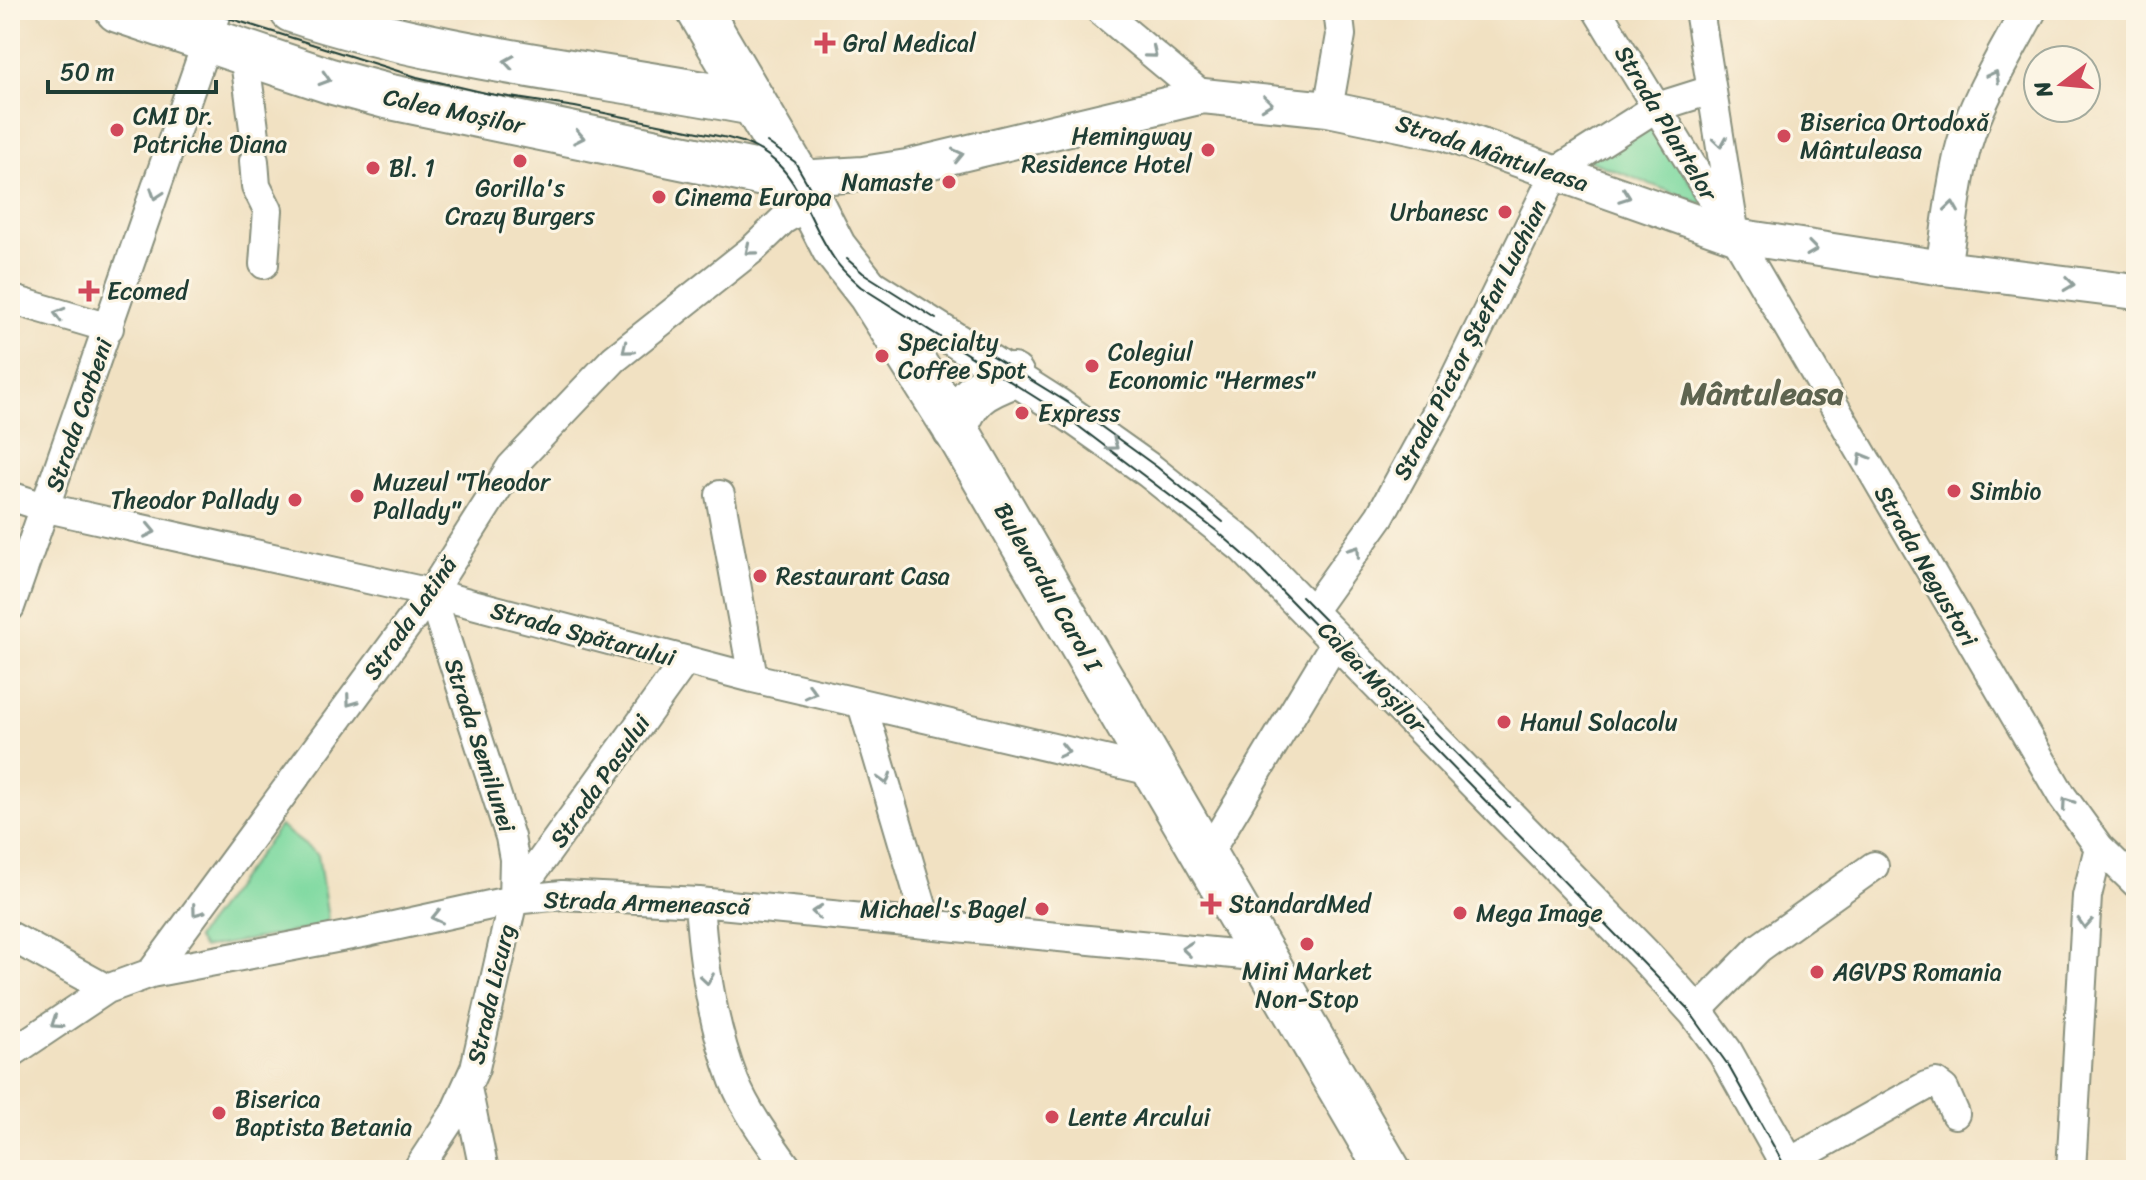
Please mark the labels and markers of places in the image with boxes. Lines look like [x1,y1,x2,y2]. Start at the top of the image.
place label: Gral Medical [843,22,977,64]
marker: Gral Medical [814,32,836,54]
place label: CMI Dr. Patriche Diana [133,95,287,165]
place label: Biserica Ortodoxă Mântuleasa [1800,101,1990,171]
place label: Hemingway Residence Hotel [1022,115,1193,185]
marker: CMI Dr. Patriche Diana [108,121,126,139]
marker: Biserica Ortodoxă Mântuleasa [1775,127,1793,145]
marker: Hemingway Residence Hotel [1199,141,1217,159]
place label: Bl. 1 [389,147,435,189]
marker: Gorilla's Crazy Burgers [511,152,529,170]
marker: Bl. 1 [364,159,382,177]
place label: Namaste [842,161,933,203]
place label: Gorilla's Crazy Burgers [445,167,596,237]
marker: Namaste [940,173,958,191]
place label: Cinema Europa [675,176,832,218]
marker: Cinema Europa [650,188,668,206]
place label: Urbanesc [1390,191,1489,233]
marker: Urbanesc [1496,203,1514,221]
place label: Ecomed [107,270,189,312]
marker: Ecomed [78,280,100,302]
place label: Specialty Coffee Spot [898,321,1027,391]
place label: Colegiul Economic "Hermes" [1108,331,1317,401]
marker: Specialty Coffee Spot [873,347,891,365]
marker: Colegiul Economic "Hermes" [1083,357,1101,375]
place label: Express [1038,392,1121,434]
marker: Express [1013,404,1031,422]
place label: Muzeul "Theodor Pallady" [373,461,552,531]
place label: Simbio [1970,470,2042,512]
place label: Theodor Pallady [110,479,280,521]
marker: Simbio [1945,482,1963,500]
marker: Muzeul "Theodor Pallady" [348,487,366,505]
marker: Theodor Pallady [286,491,304,509]
place label: Restaurant Casa [776,555,950,597]
marker: Restaurant Casa [751,567,769,585]
place label: Hanul Solacolu [1520,701,1678,743]
marker: Hanul Solacolu [1495,713,1513,731]
place label: StandardMed [1229,883,1372,925]
place label: Michael's Bagel [860,888,1027,930]
place label: Mega Image [1476,892,1603,934]
marker: StandardMed [1200,893,1222,915]
marker: Michael's Bagel [1033,900,1051,918]
marker: Mega Image [1451,904,1469,922]
marker: Mini Market Non-Stop [1298,935,1316,953]
place label: Mini Market Non-Stop [1242,950,1372,1020]
place label: AGVPS Romania [1832,951,2002,993]
marker: AGVPS Romania [1808,963,1826,981]
place label: Biserica Baptista Betania [235,1078,412,1148]
place label: Lente Arcului [1068,1096,1212,1138]
marker: Biserica Baptista Betania [210,1104,228,1122]
marker: Lente Arcului [1043,1108,1061,1126]

